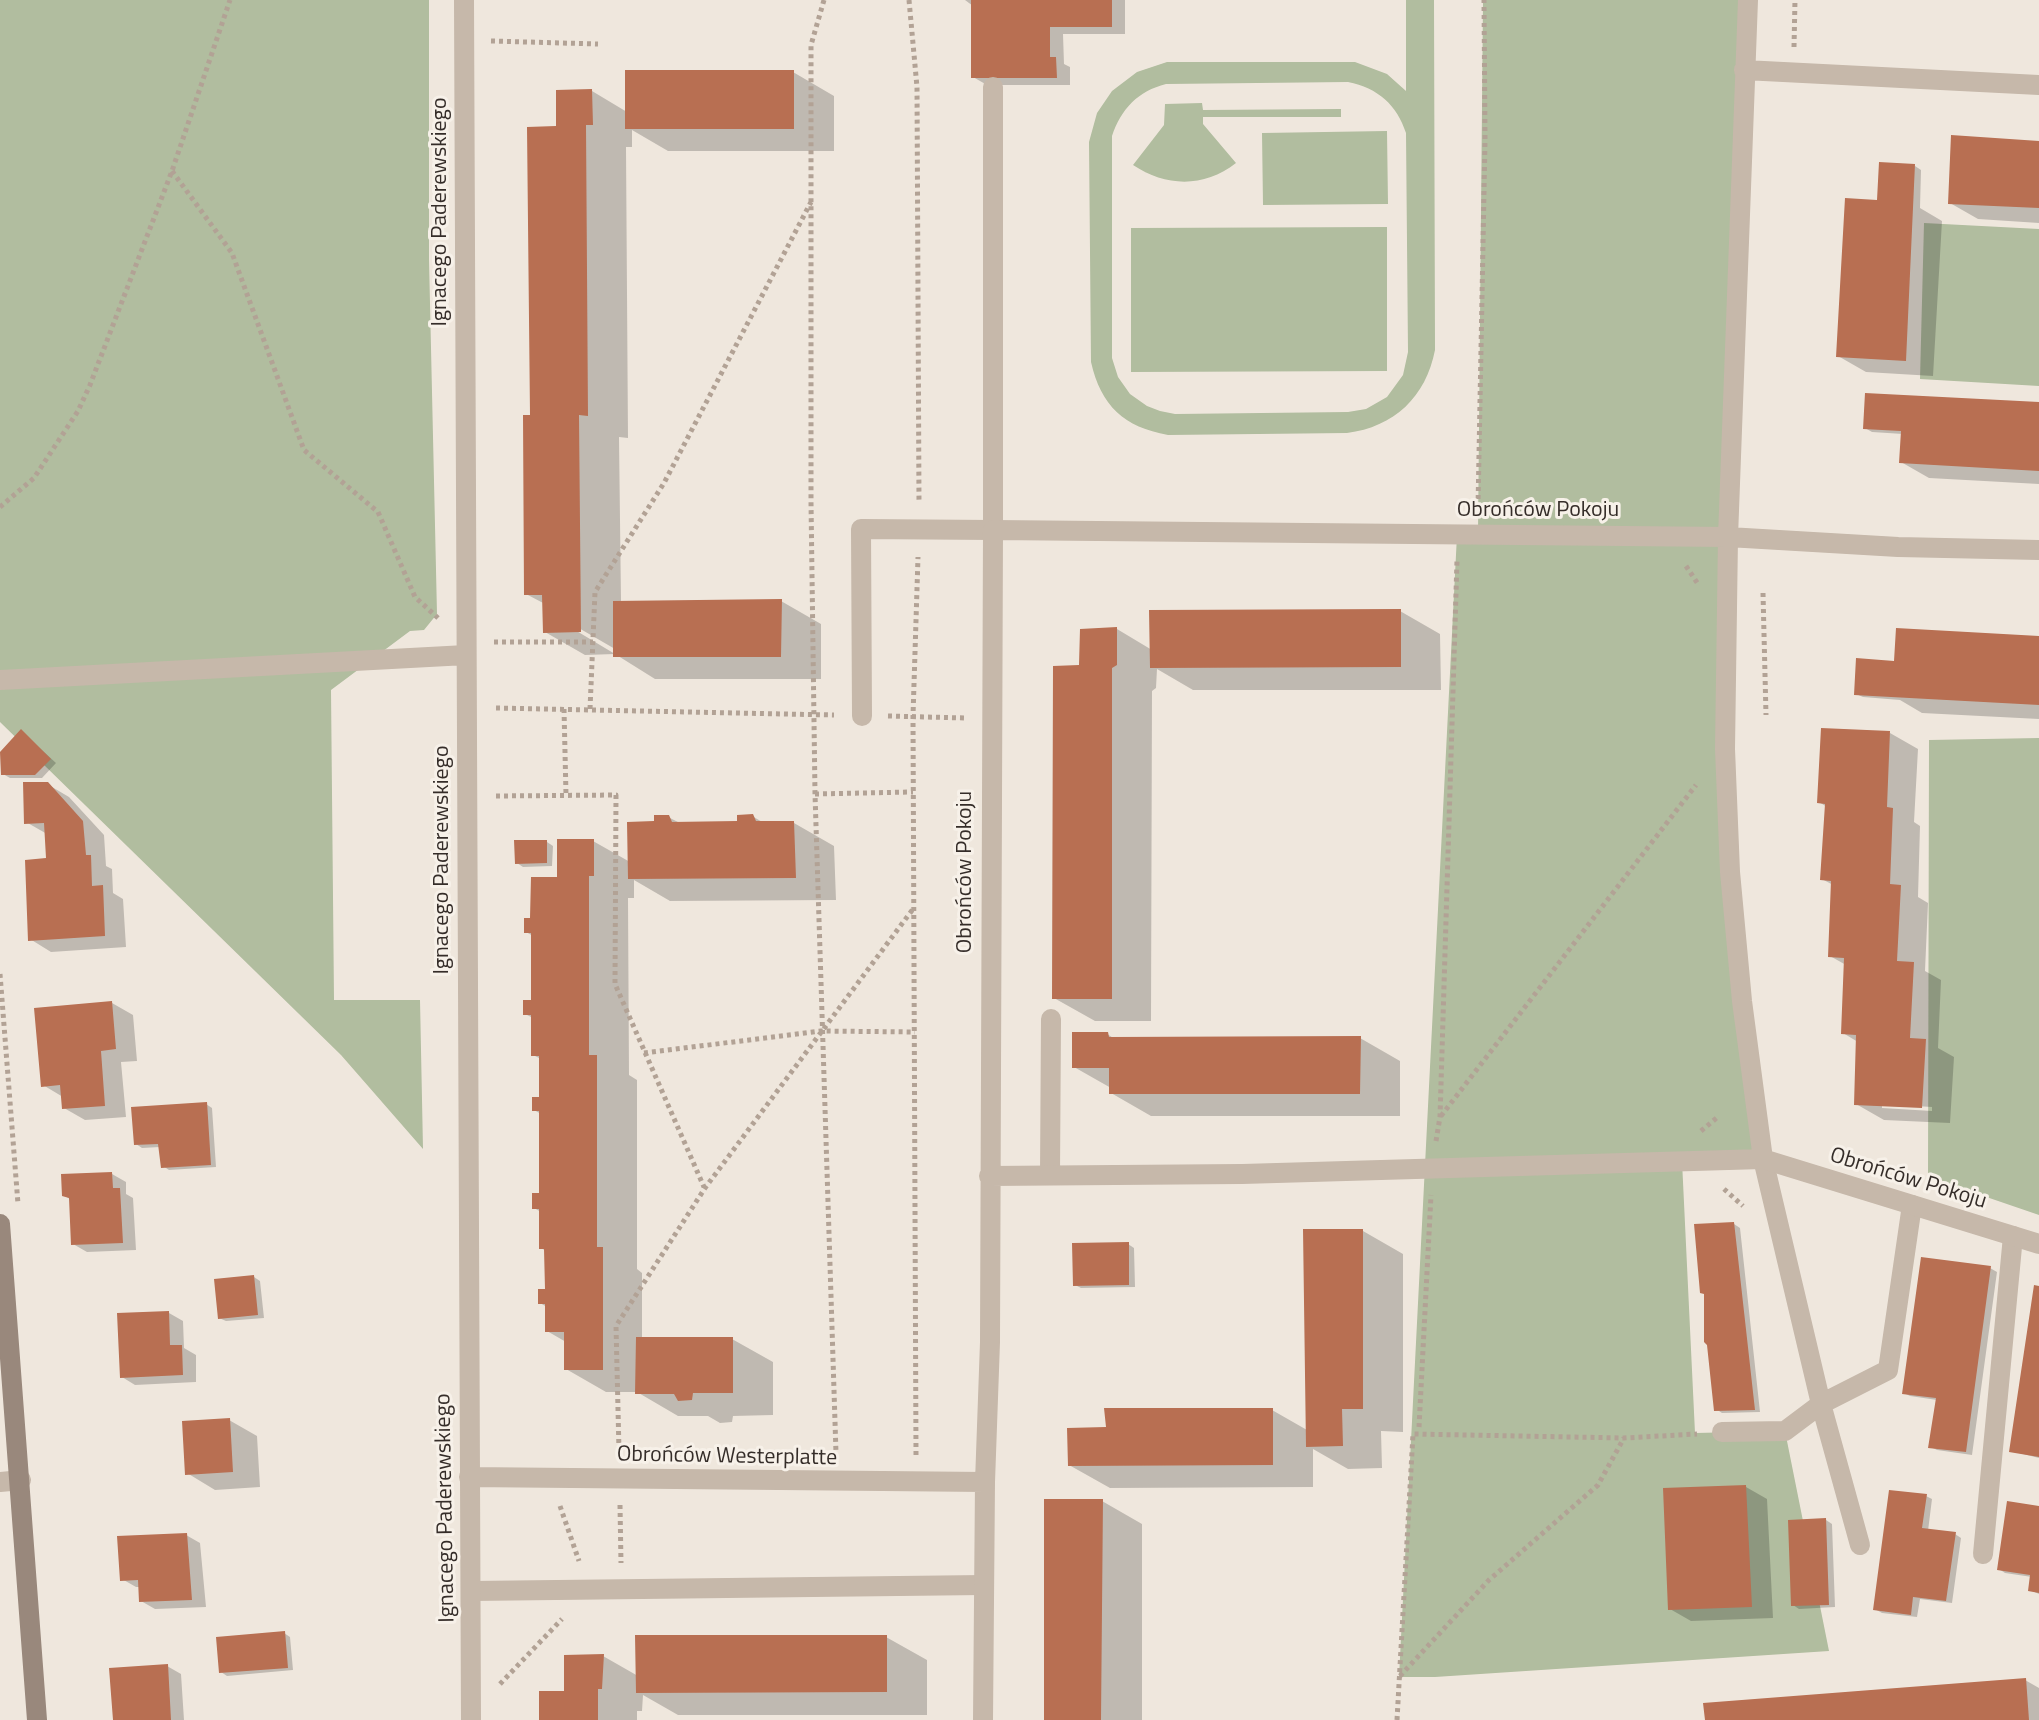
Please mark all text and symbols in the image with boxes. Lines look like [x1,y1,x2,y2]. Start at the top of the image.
street label: Ignacego Paderewskiego [428,97,454,327]
street label: Obrońców Pokoju [1457,498,1619,524]
street label: Ignacego Paderewskiego [430,745,456,975]
street label: Obrońców Pokoju [953,791,979,953]
street label: Obrońców Pokoju [1826,1143,1990,1215]
street label: Ignacego Paderewskiego [431,1393,461,1623]
street label: Obrońców Westerplatte [617,1442,837,1472]

